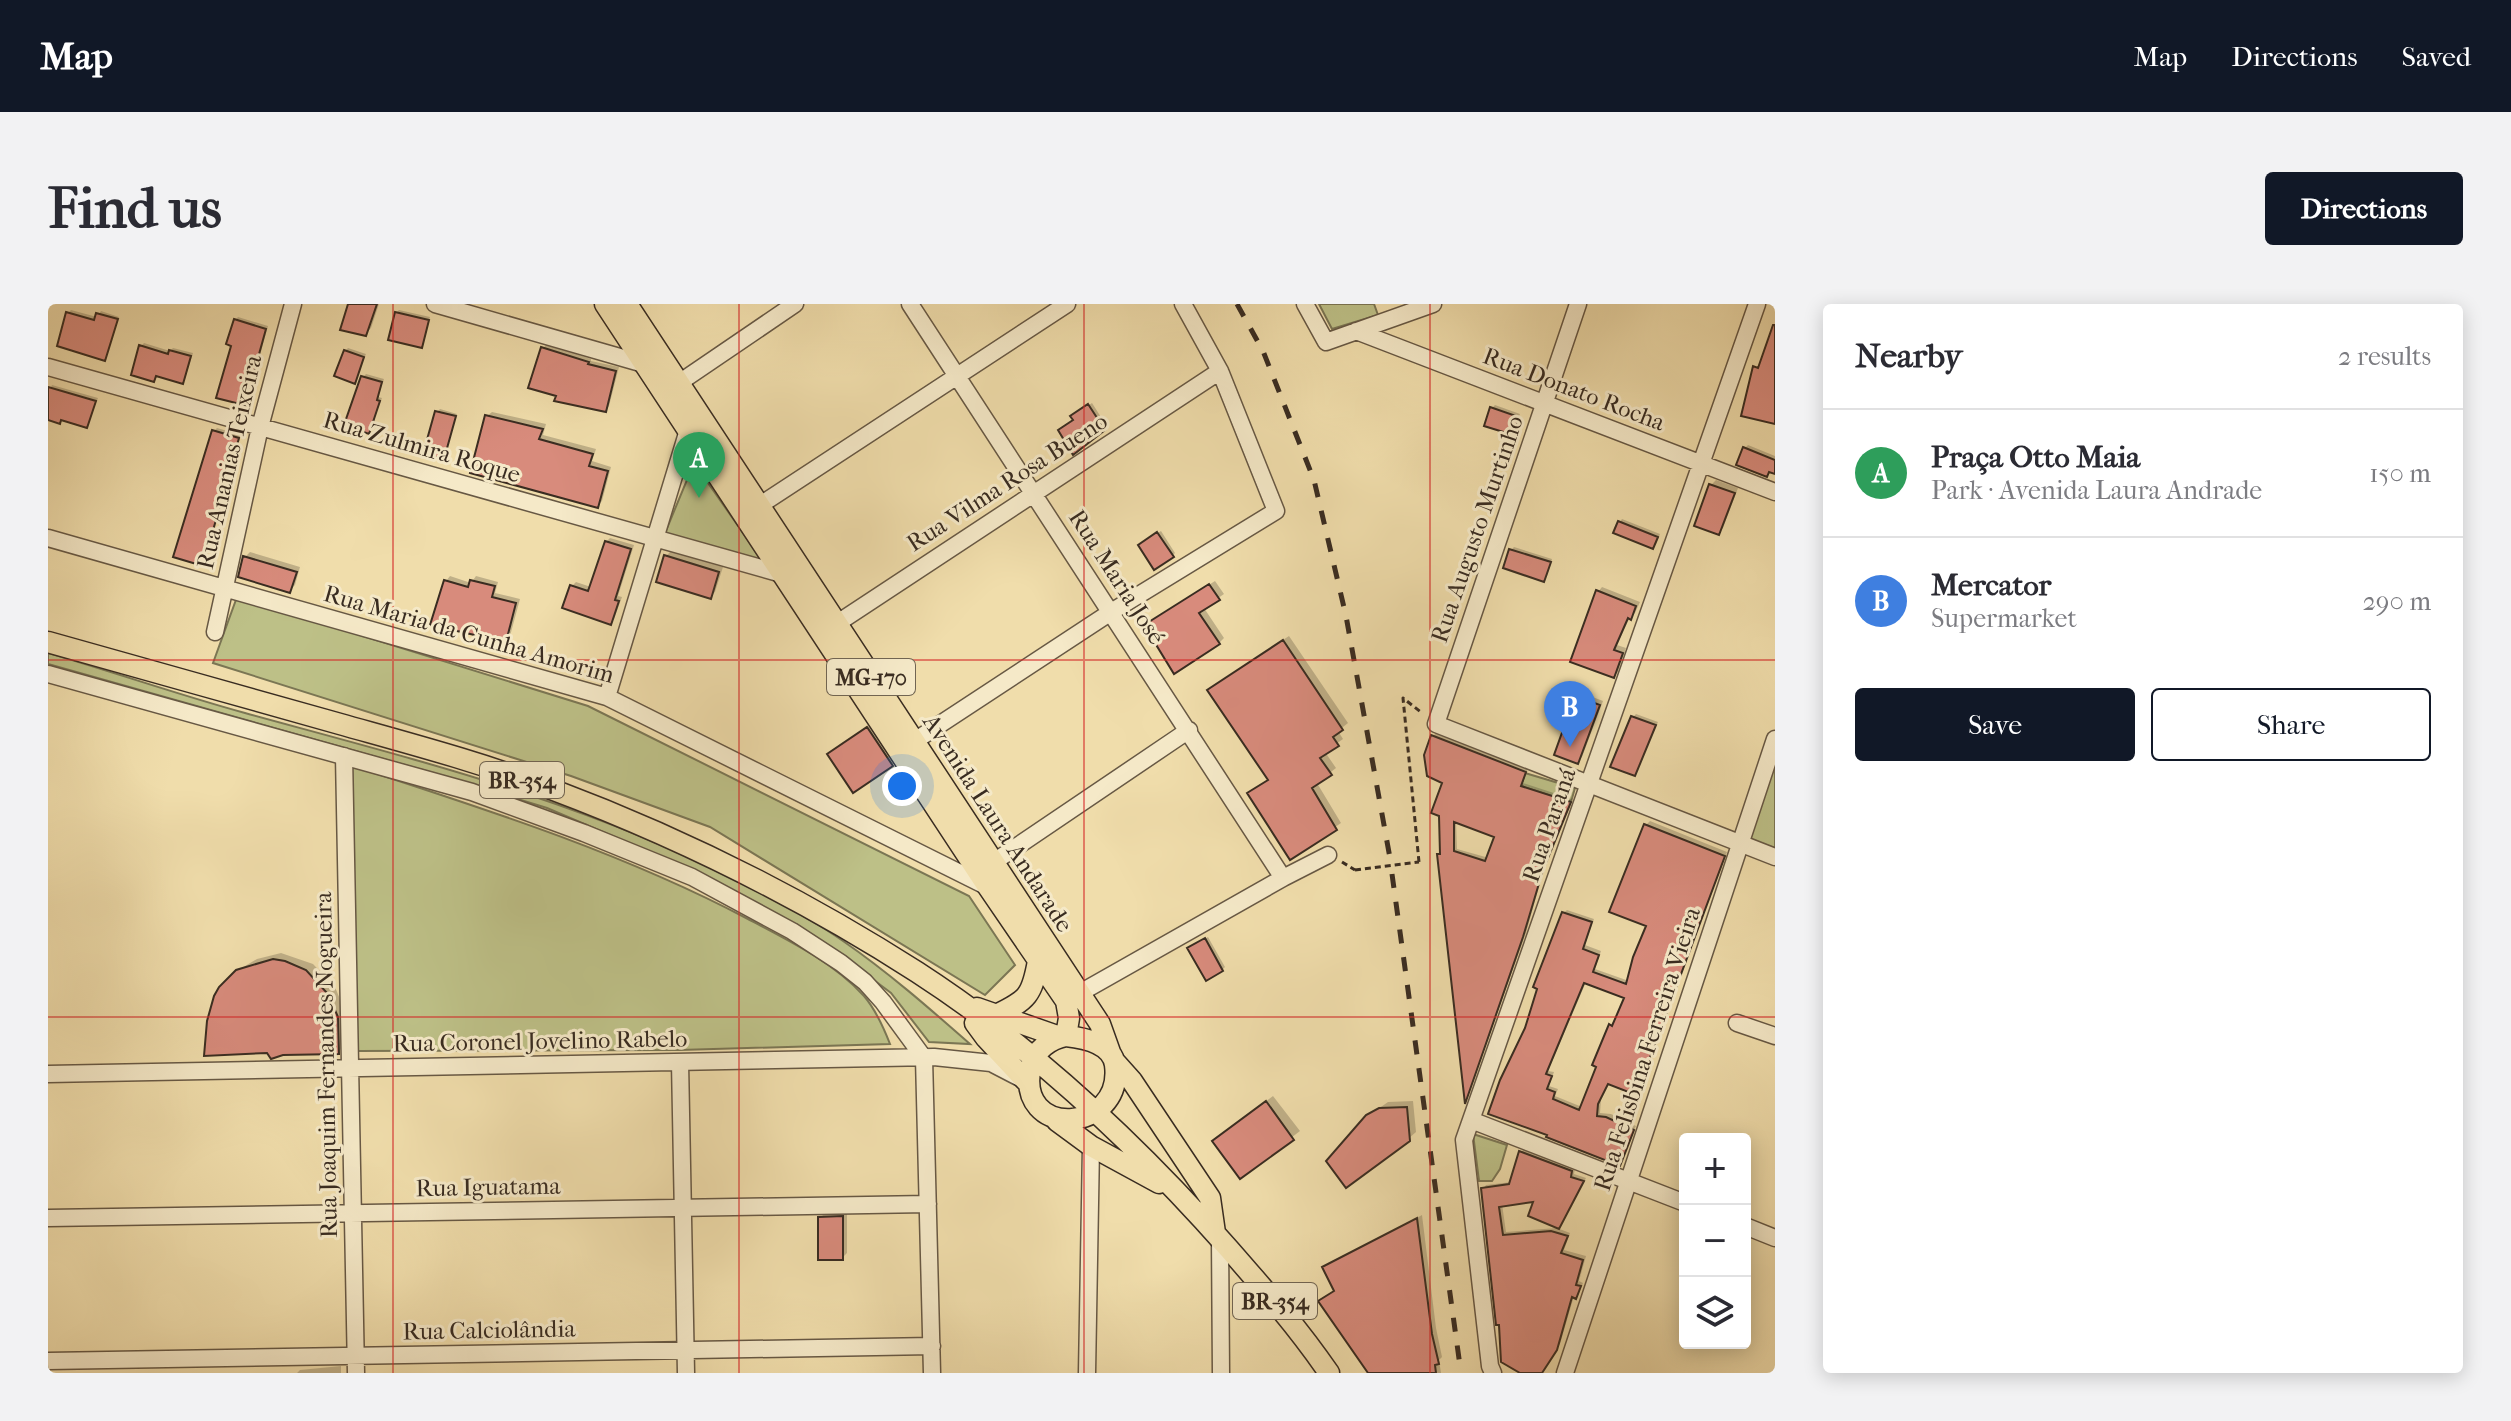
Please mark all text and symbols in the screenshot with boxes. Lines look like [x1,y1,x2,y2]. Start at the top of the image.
text: Map [40,34,113,79]
text: Map [2134,40,2187,73]
text: Directions [2231,40,2358,73]
text: Saved [2402,40,2471,73]
button: Directions [2265,172,2463,245]
text: Find us [48,176,222,241]
text: Nearby [1855,336,1962,376]
street label: Rua Donato Rocha [1479,341,1670,437]
text: 2 results [2338,341,2431,372]
street label: Rua Ananias Teixeira [191,351,267,572]
street label: Rua Zulmira Roque [320,405,524,489]
street label: Rua Vilma Rosa Bueno [901,407,1113,557]
street label: Rua Augusto Murtinho [1425,412,1529,646]
pin: A [673,432,725,498]
text: Praça Otto Maia [1931,440,2140,475]
text: A [1873,458,1889,489]
text: 150 m [2369,458,2431,489]
text: Park · Avenida Laura Andrade [1931,475,2262,506]
street label: Rua Maria José [1063,504,1171,650]
text: Mercator [1931,568,2051,603]
street label: Rua Maria da Cunha Amorim [321,579,617,689]
text: B [1873,586,1889,617]
text: 290 m [2362,586,2431,617]
text: Supermarket [1931,603,2077,634]
road number: MG-170 [827,659,915,695]
pin: B [1544,681,1596,747]
button: Save [1855,688,2135,761]
button: Share [2151,688,2431,761]
street label: Avenida Laura Andarade [917,708,1079,937]
road number: BR-354 [480,762,564,798]
street label: Rua Paraná [1516,764,1582,886]
your location [882,766,922,806]
street label: Rua Joaquim Fernandes Nogueira [309,891,343,1238]
street label: Rua Felisbina Ferreira Vieira [1588,903,1706,1194]
street label: Rua Coronel Jovelino Rabelo [392,1024,688,1058]
map controls [1679,1133,1751,1349]
button: + [1679,1133,1751,1205]
street label: Rua Iguatama [415,1172,561,1202]
button: − [1679,1205,1751,1277]
button: layers [1679,1277,1751,1349]
road number: BR-354 [1233,1283,1317,1319]
street label: Rua Calciolândia [402,1314,577,1346]

